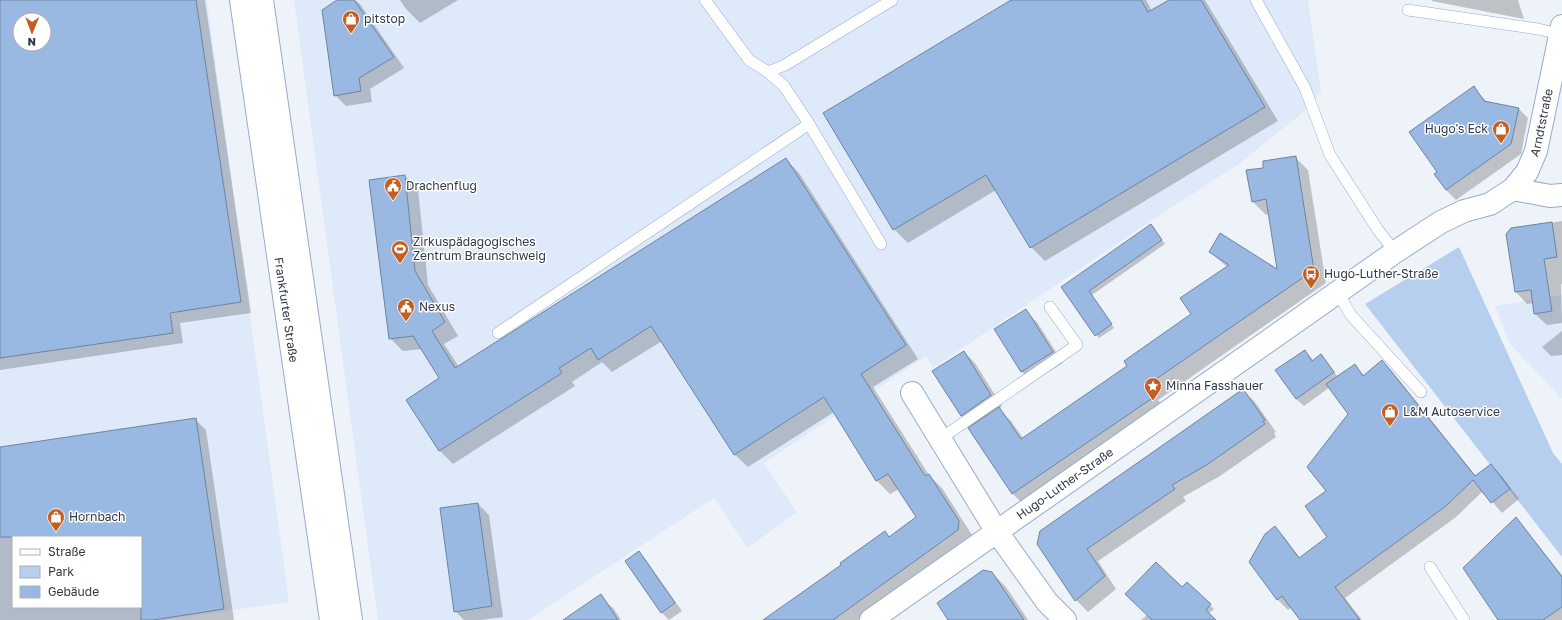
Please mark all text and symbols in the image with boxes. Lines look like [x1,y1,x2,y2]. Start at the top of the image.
shop icon: pitstop [341,9,361,34]
place label: pitstop [364,11,405,26]
north arrow [12,12,52,52]
text: N [28,36,36,49]
street label: Arndtstraße [1527,87,1556,159]
shop icon: Hugo's Eck [1491,119,1511,144]
place label: Hugo's Eck [1425,121,1488,136]
public building icon: Drachenflug [383,176,403,201]
place label: Drachenflug [406,178,477,193]
place label: Zirkuspädagogisches Zentrum Braunschweig [413,234,546,263]
sports icon: Zirkuspädagogisches Zentrum Braunschweig [390,239,410,264]
street label: Frankfurter Straße [271,256,302,363]
bus stop icon: Hugo-Luther-Straße [1301,264,1321,289]
place label: Hugo-Luther-Straße [1324,266,1439,281]
public building icon: Nexus [396,297,416,322]
place label: Nexus [419,299,455,314]
place icon: Minna Fasshauer [1143,376,1163,401]
place label: Minna Fasshauer [1166,378,1264,393]
shop icon: L&M Autoservice [1380,402,1400,427]
place label: L&M Autoservice [1403,404,1500,419]
street label: Hugo-Luther-Straße [1013,444,1116,522]
shop icon: Hornbach [46,507,66,532]
place label: Hornbach [69,509,125,524]
legend [12,536,142,608]
text: Straße [48,544,86,559]
text: Park [48,564,74,579]
text: Gebäude [48,584,99,599]

